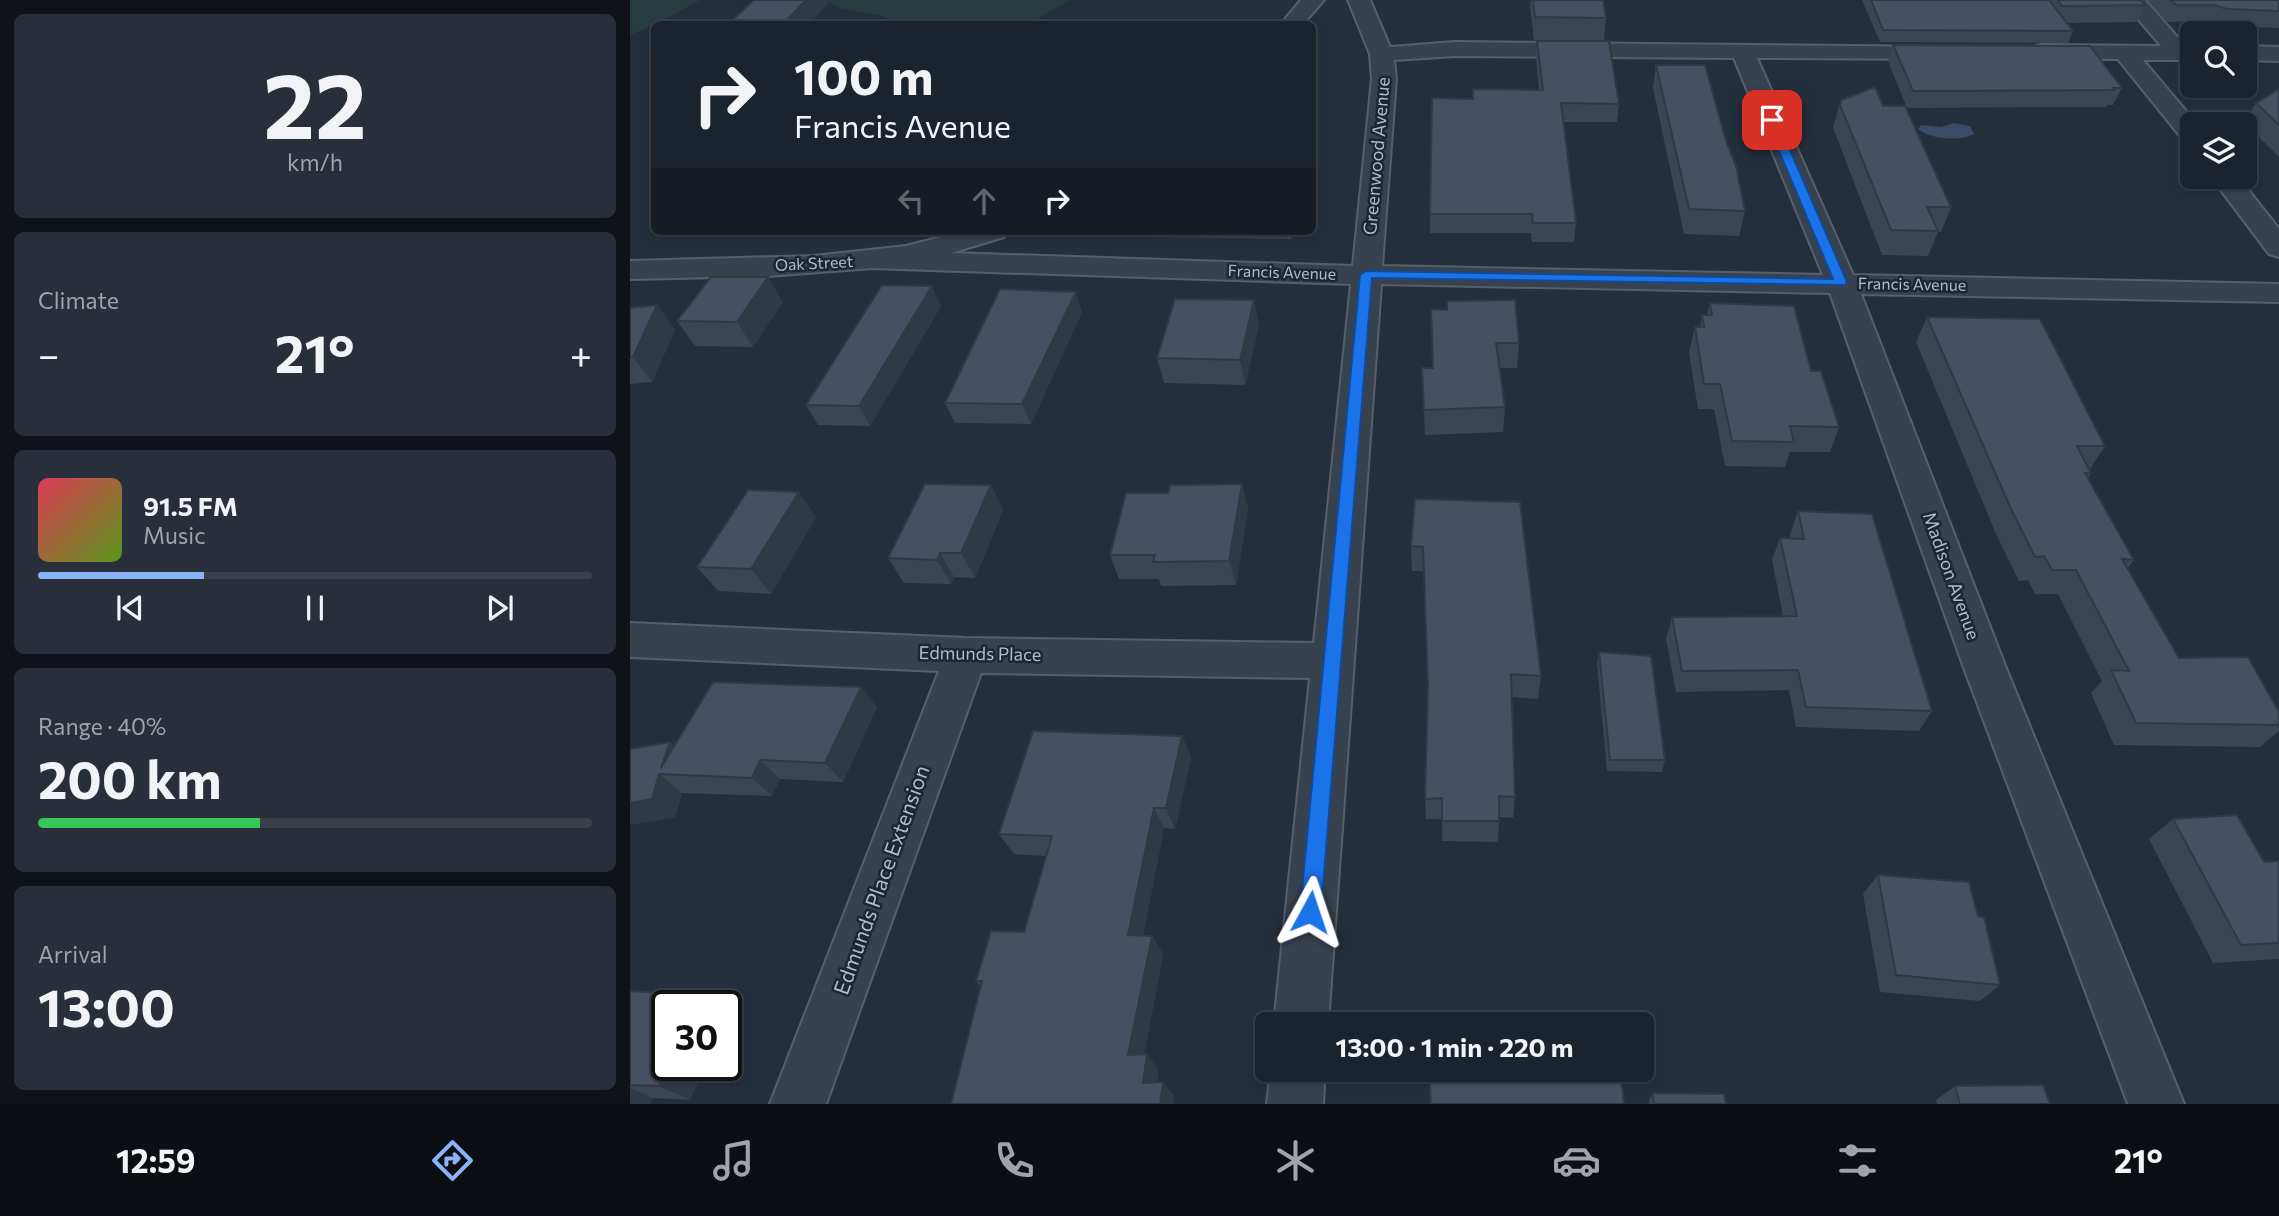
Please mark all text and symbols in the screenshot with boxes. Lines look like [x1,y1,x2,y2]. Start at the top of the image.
map controls [2180,21,2257,189]
button: search [2180,21,2257,98]
text: 100 m [794,45,933,105]
text: 22 [263,46,367,158]
icon: right [679,49,770,140]
street label: Greenwood Avenue [1358,76,1394,236]
pin [1742,90,1802,150]
icon: arrive [1753,101,1791,139]
text: Francis Avenue [794,105,1011,145]
button: layers [2180,112,2257,189]
text: km/h [287,148,343,176]
icon: left [892,182,930,220]
icon: ahead [965,182,1003,220]
icon: right [1038,182,1076,220]
street label: Oak Street [774,251,854,274]
street label: Francis Avenue [1228,260,1337,283]
street label: Francis Avenue [1858,273,1966,294]
text: Climate [38,286,119,314]
text: 21° [275,320,354,384]
text: − [38,330,60,377]
text: + [570,330,592,377]
text: 91.5 FM [143,490,238,521]
street label: Madison Avenue [1919,509,1985,642]
text: Music [143,521,206,549]
icon: previous [111,589,149,627]
icon: pause [296,589,334,627]
icon: next [481,589,519,627]
street label: Edmunds Place [918,641,1042,665]
text: Range · 40% [38,712,166,740]
text: 200 km [38,746,222,810]
street label: Edmunds Place Extension [827,761,934,998]
position arrow [1273,875,1347,949]
text: Arrival [38,940,108,968]
text: 13:00 [38,974,175,1038]
speed limit sign: 30 [651,990,742,1081]
text: 13:00 · 1 min · 220 m [1335,1031,1574,1062]
icon: directions [428,1136,477,1185]
icon: music [709,1136,758,1185]
icon: phone [990,1136,1039,1185]
icon: climate [1271,1136,1320,1185]
icon: car [1552,1136,1601,1185]
icon: filters [1833,1136,1882,1185]
text: 12:59 [116,1140,196,1180]
text: 21° [2114,1140,2163,1180]

